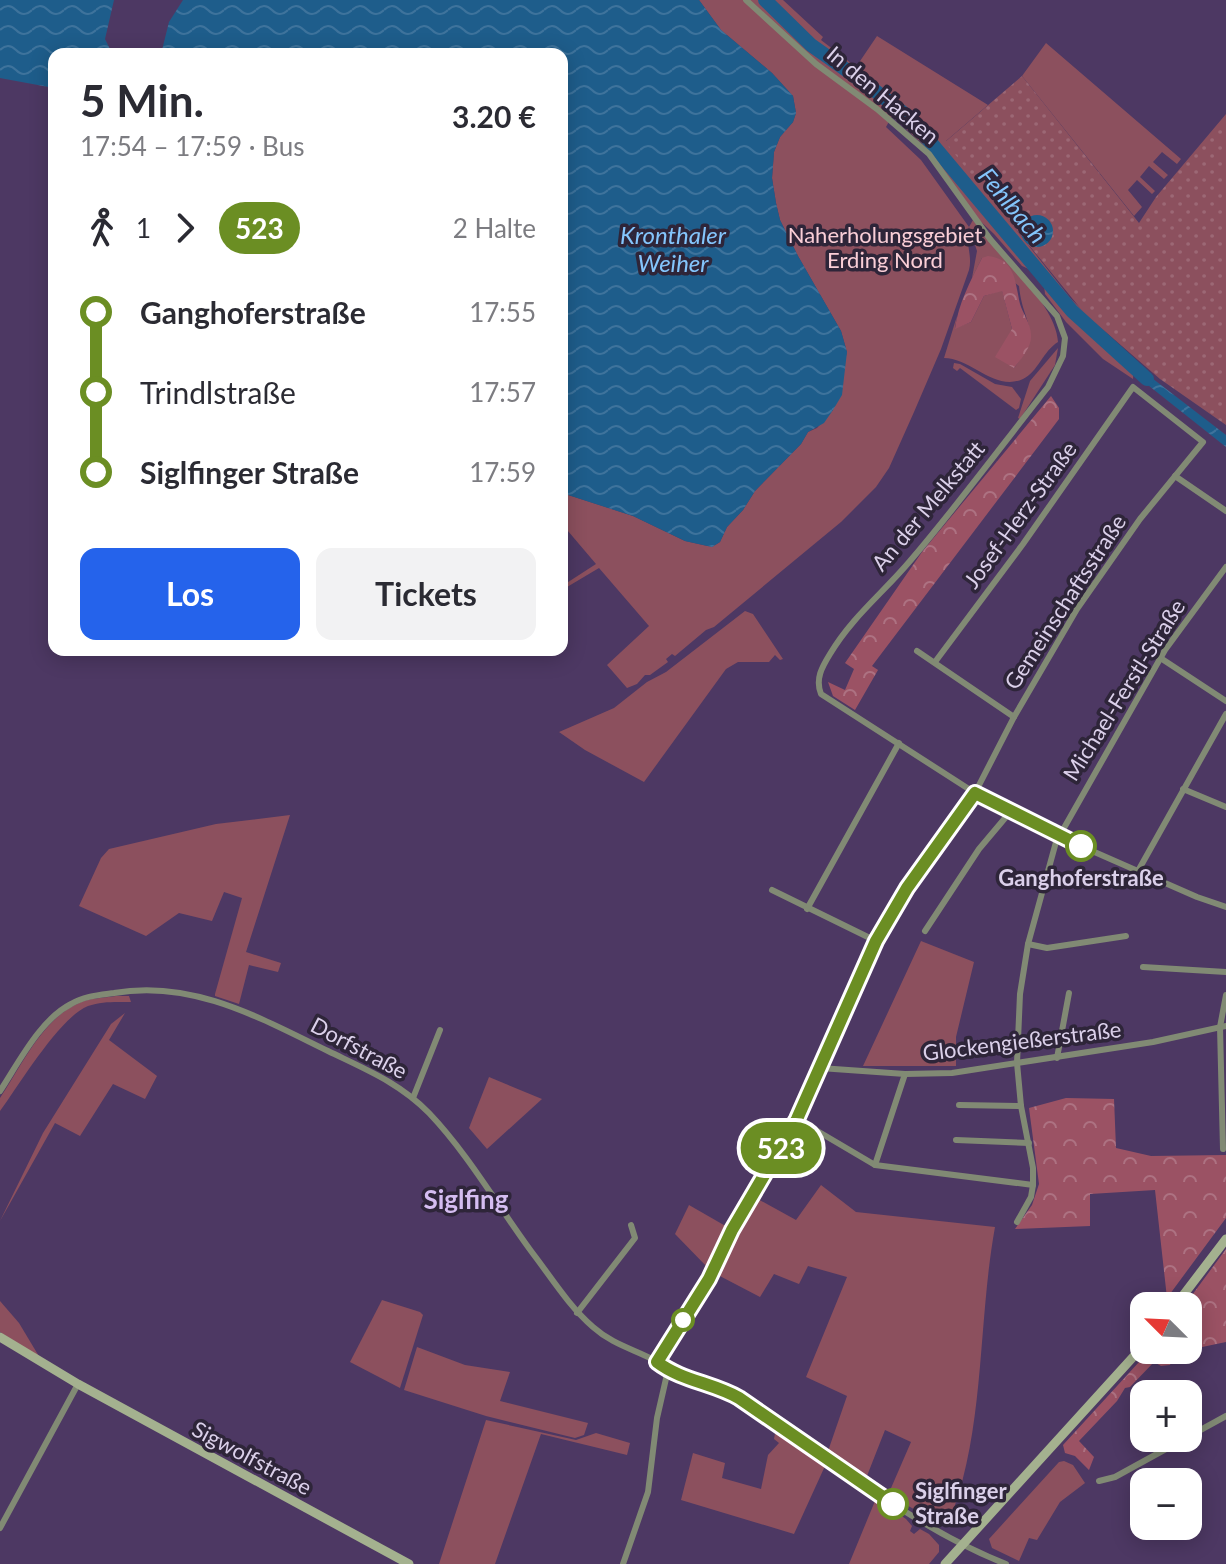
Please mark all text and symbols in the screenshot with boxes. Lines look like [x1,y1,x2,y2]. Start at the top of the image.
street label: In den Hacken [822,40,945,149]
text: 5 Min. [80,74,204,126]
text: 3.20 € [452,98,536,134]
text: 17:54 – 17:59 · Bus [80,130,304,162]
water label: Fehlbach [973,161,1053,249]
icon: walk [80,206,124,250]
icon: forward [163,206,207,250]
text: 523 [235,211,284,245]
text: 1 [136,212,151,244]
text: 2 Halte [453,212,536,244]
water label: Kronthaler Weiher [620,220,727,277]
park label: Naherholungsgebiet Erding Nord [788,221,982,273]
text: Ganghoferstraße [140,294,366,330]
text: 17:55 [469,296,536,328]
text: Trindlstraße [140,374,296,410]
text: 17:57 [469,376,536,408]
street label: An der Melkstatt [865,435,990,576]
street label: Josef-Herz-Straße [957,436,1082,593]
text: Siglfinger Straße [140,454,359,490]
text: 17:59 [469,456,536,488]
street label: Gemeinschaftsstraße [998,509,1131,694]
button: Los [80,548,300,640]
button: Tickets [316,548,536,640]
street label: Michael-Ferstl-Straße [1057,594,1190,785]
marker: Ganghoferstraße [1066,831,1096,861]
place label: Ganghoferstraße [998,864,1164,891]
street label: Dorfstraße [306,1011,412,1084]
street label: Glockengießerstraße [921,1015,1123,1066]
line badge: 523 [735,1122,827,1174]
text: 523 [757,1131,805,1165]
district label: Siglfing [423,1183,509,1215]
north arrow [1130,1292,1202,1364]
map controls [1130,1292,1202,1540]
unlabelled marker [672,1309,694,1331]
button: + [1130,1380,1202,1452]
street label: Sigwolfstraße [188,1415,317,1500]
button: − [1130,1468,1202,1540]
place label: Siglfinger Straße [915,1477,1007,1529]
marker: Siglfinger Straße [878,1489,908,1519]

